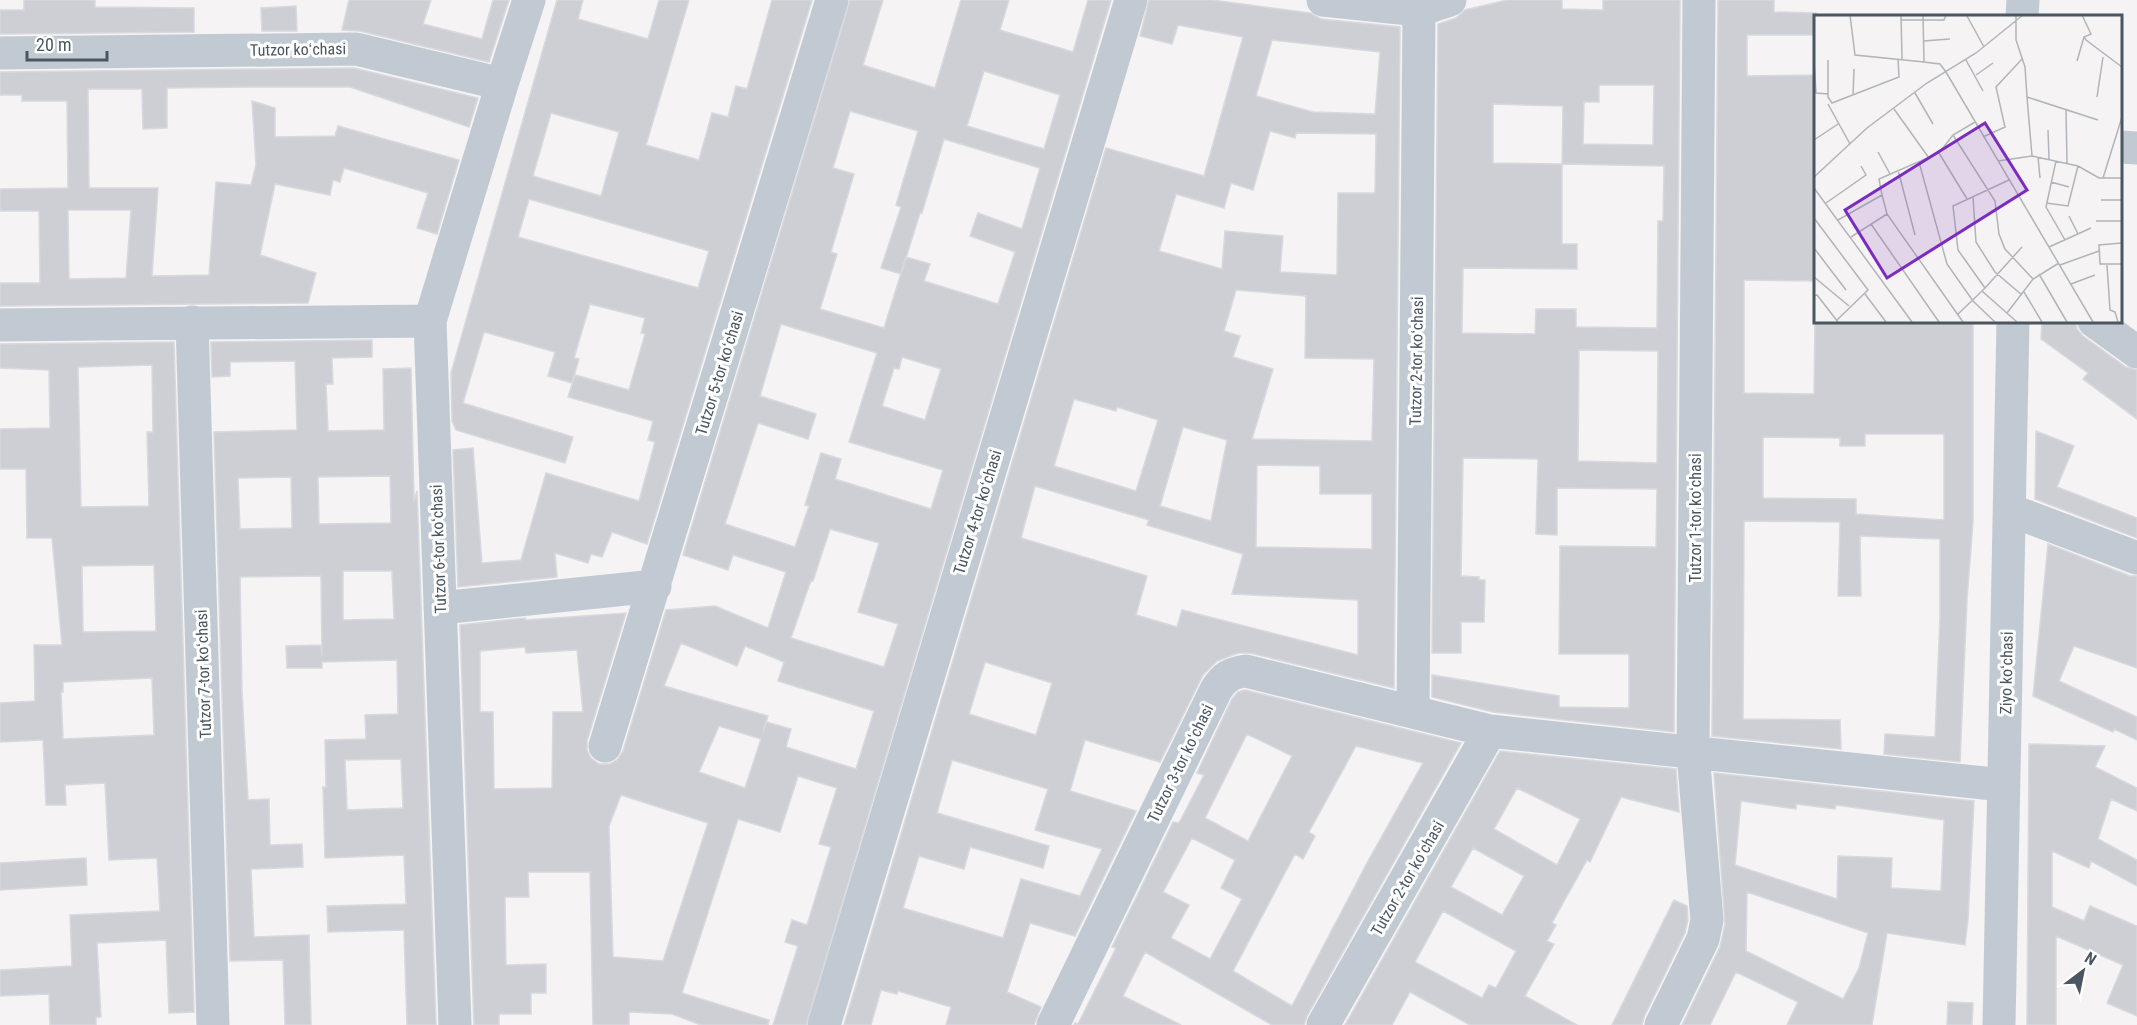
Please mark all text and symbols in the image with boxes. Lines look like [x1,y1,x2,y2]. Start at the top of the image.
inset map [1814,15,2122,322]
scale bar [27,24,106,62]
text: 20 m [36,34,71,55]
street label: Tutzor koʻchasi [250,39,346,60]
street label: Tutzor 2-tor koʻchasi [1406,296,1427,426]
street label: Tutzor 5-tor koʻchasi [692,309,747,438]
street label: Tutzor 4-tor koʻchasi [950,448,1005,577]
street label: Tutzor 1-tor koʻchasi [1686,453,1705,583]
street label: Tutzor 6-tor koʻchasi [427,484,450,614]
street label: Tutzor 7-tor koʻchasi [192,609,215,739]
street label: Ziyo koʻchasi [1996,631,2017,715]
street label: Tutzor 3-tor koʻchasi [1144,701,1217,825]
street label: Tutzor 2-tor koʻchasi [1367,818,1448,939]
north arrow [2053,941,2113,1001]
text: N [2081,948,2100,969]

